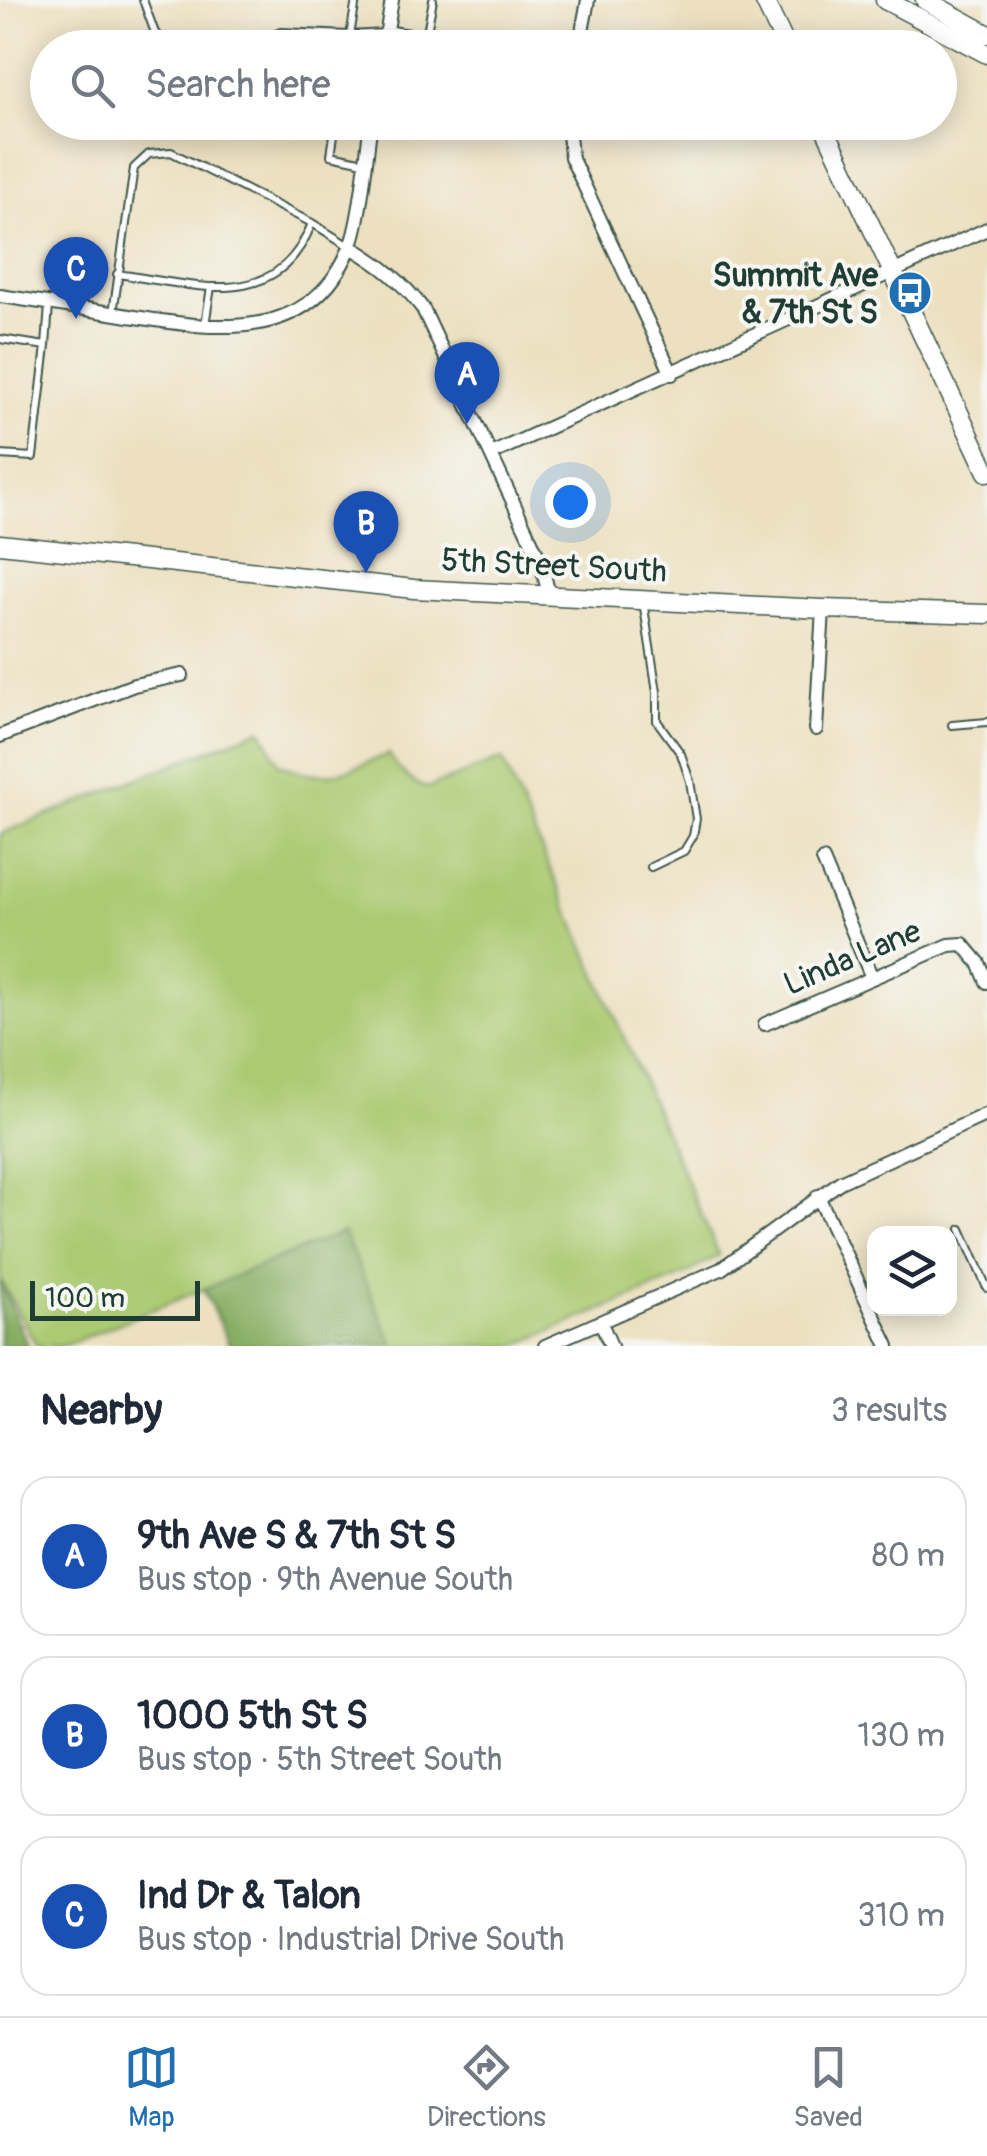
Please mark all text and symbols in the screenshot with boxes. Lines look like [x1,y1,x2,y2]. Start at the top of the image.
search box [30,30,957,140]
icon: search [65,58,120,113]
text: Search here [145,61,331,109]
pin: C [44,236,108,319]
place label: Summit Ave & 7th St S [713,256,879,333]
bus stop icon: Summit Ave & 7th St S [887,270,933,316]
pin: A [434,342,500,424]
your location [545,477,596,528]
pin: B [334,490,398,573]
street label: 5th Street South [440,540,668,592]
street label: Linda Lane [778,911,927,1005]
map controls [867,1226,957,1316]
button: layers [867,1226,957,1316]
scale bar [30,1276,200,1320]
text: 100 m [45,1281,125,1316]
text: Nearby [40,1385,162,1437]
text: 3 results [831,1391,947,1431]
text: 9th Ave S & 7th St S [137,1512,456,1560]
text: A [64,1536,85,1576]
text: 80 m [872,1536,945,1576]
text: Bus stop · 9th Avenue South [137,1560,513,1600]
text: 1000 5th St S [137,1692,368,1740]
text: B [65,1716,84,1756]
text: 130 m [857,1716,945,1756]
text: Bus stop · 5th Street South [137,1740,502,1780]
text: Ind Dr & Talon [137,1872,361,1920]
text: C [65,1896,84,1936]
text: 310 m [857,1896,945,1936]
text: Bus stop · Industrial Drive South [137,1920,564,1960]
tab: Map [124,2040,179,2135]
tab: Directions [427,2040,546,2135]
tab: Saved [794,2040,863,2135]

